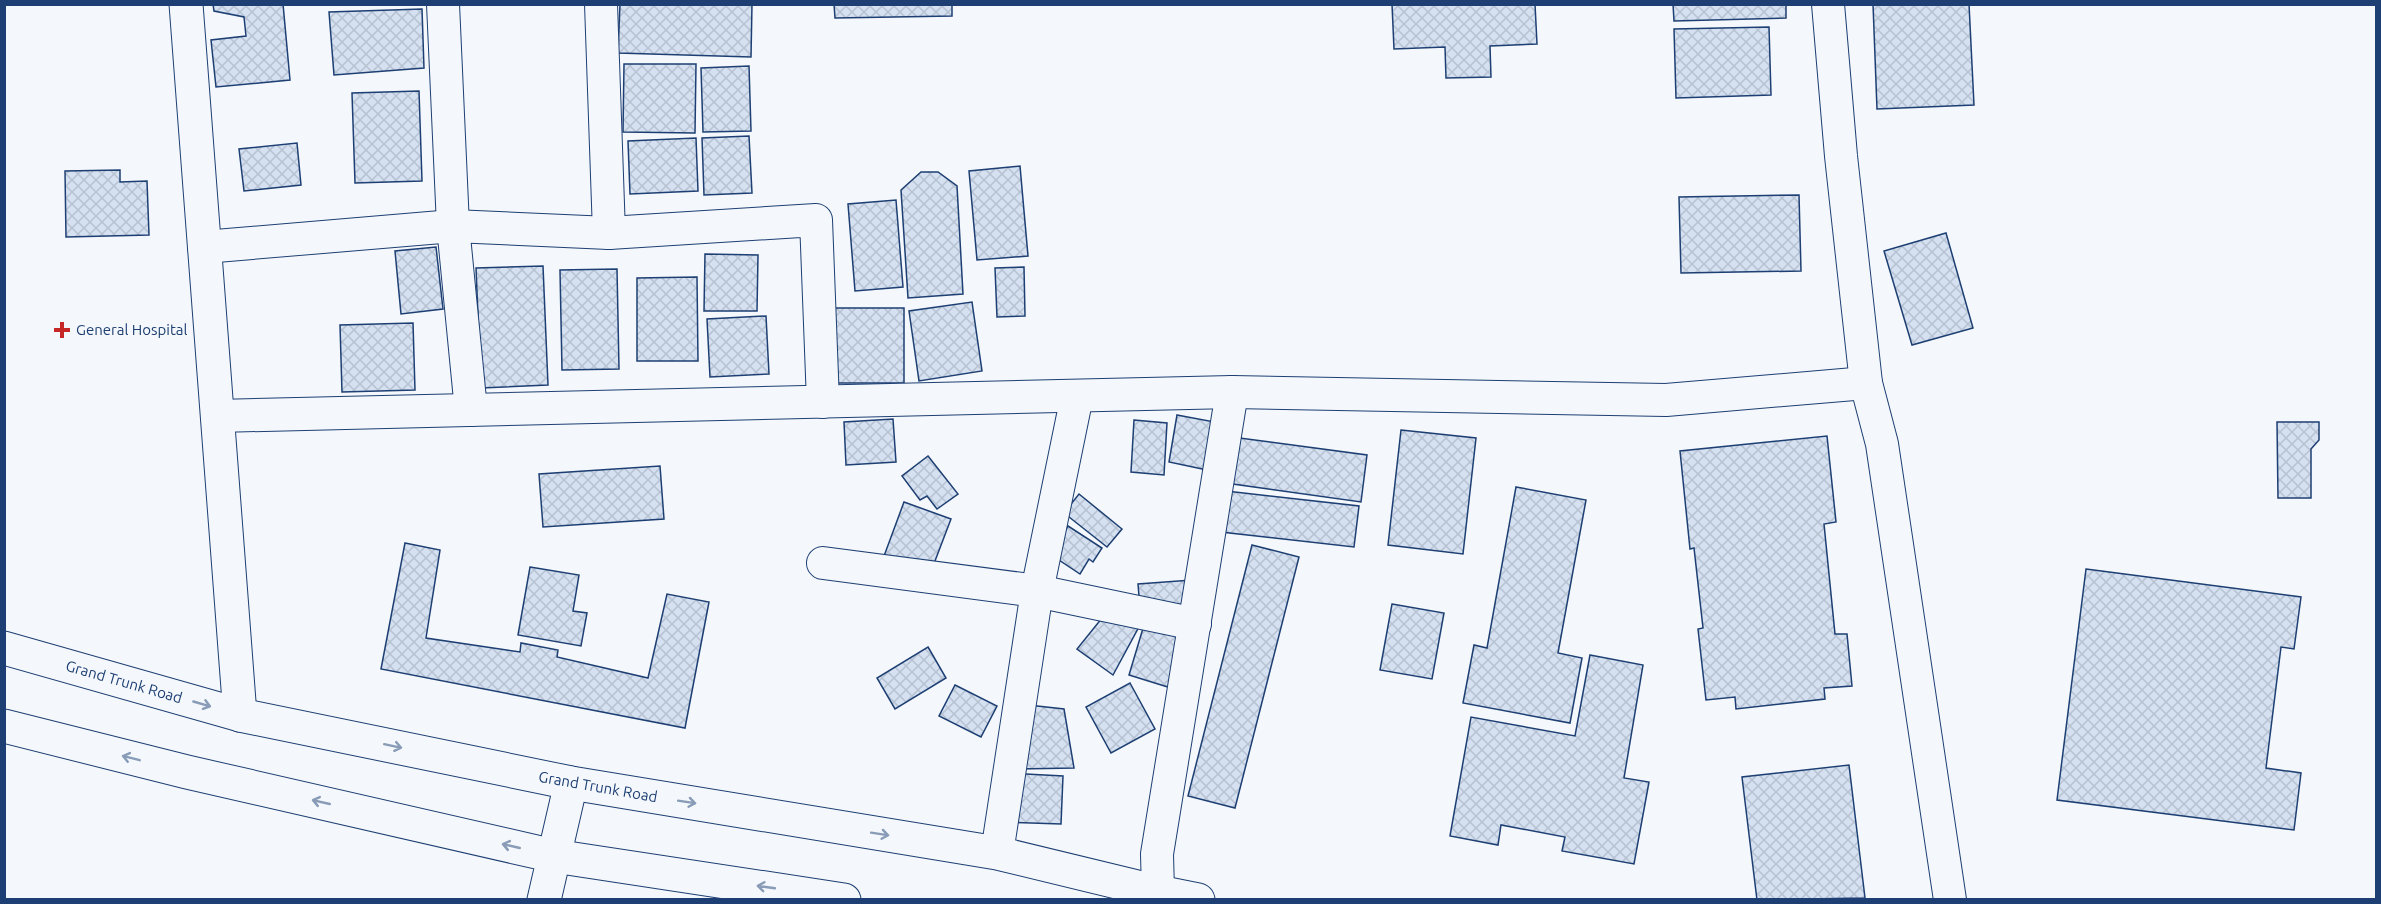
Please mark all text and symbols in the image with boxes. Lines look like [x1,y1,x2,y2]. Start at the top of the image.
marker: General Hospital [53,321,71,339]
place label: General Hospital [76,321,188,338]
street label: Grand Trunk Road [64,657,184,706]
one-way arrow [192,699,211,710]
one-way arrow [382,741,402,752]
one-way arrow [122,751,141,763]
street label: Grand Trunk Road [537,768,659,805]
one-way arrow [312,796,331,808]
one-way arrow [677,797,697,808]
one-way arrow [869,829,889,840]
one-way arrow [502,840,521,851]
one-way arrow [757,881,776,892]

